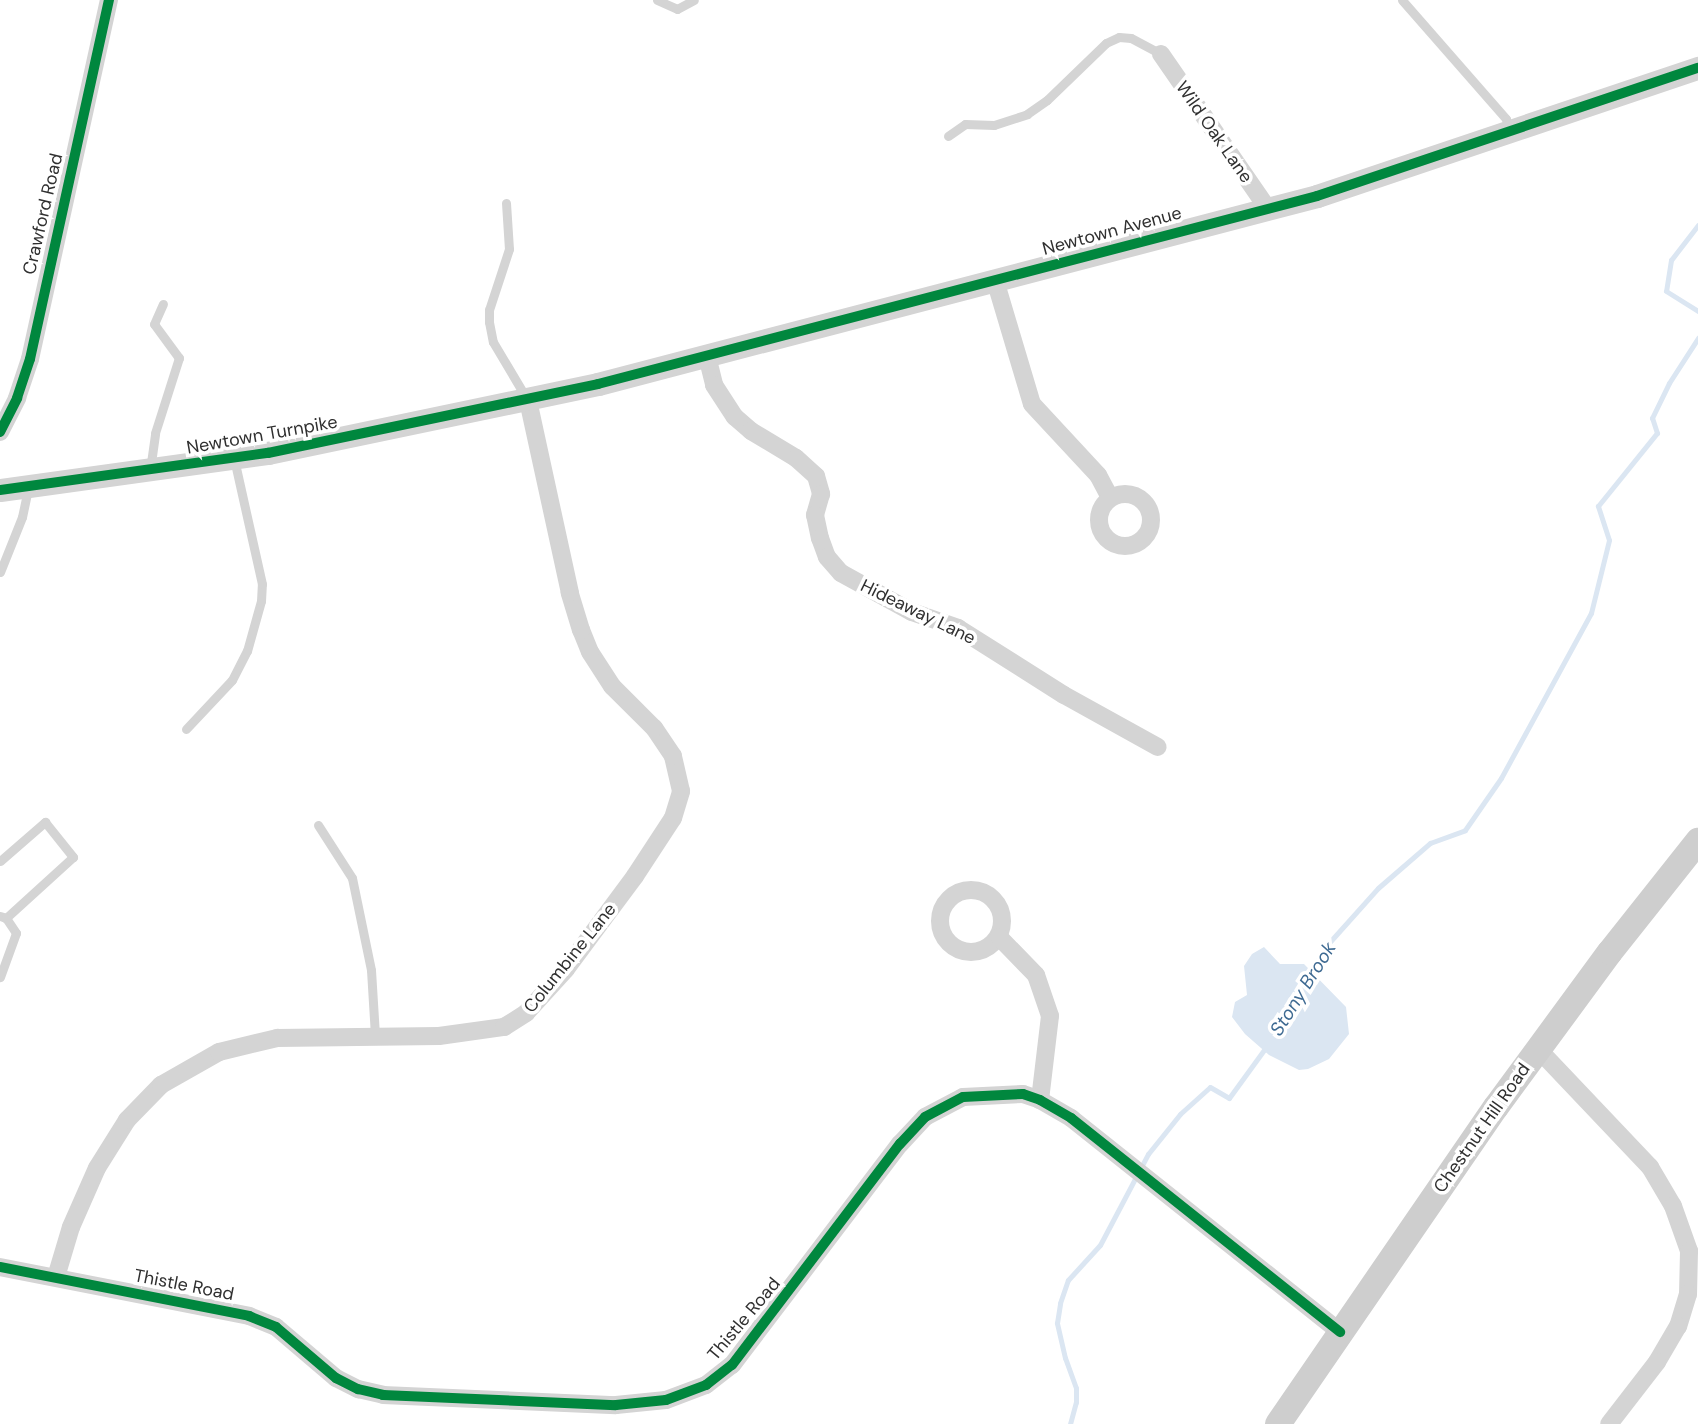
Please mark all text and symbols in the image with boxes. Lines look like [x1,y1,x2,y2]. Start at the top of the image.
street label: Wild Oak Lane [1171,77,1257,187]
street label: Crawford Road [19,151,67,277]
street label: Newtown Avenue [1040,202,1184,260]
street label: Newtown Turnpike [185,411,339,459]
street label: Hideaway Lane [857,575,979,649]
street label: Columbine Lane [519,899,621,1017]
water label: Stony Brook [1265,938,1341,1040]
street label: Chestnut Hill Road [1429,1059,1535,1197]
street label: Thistle Road [132,1265,236,1305]
street label: Thistle Road [703,1273,785,1365]

